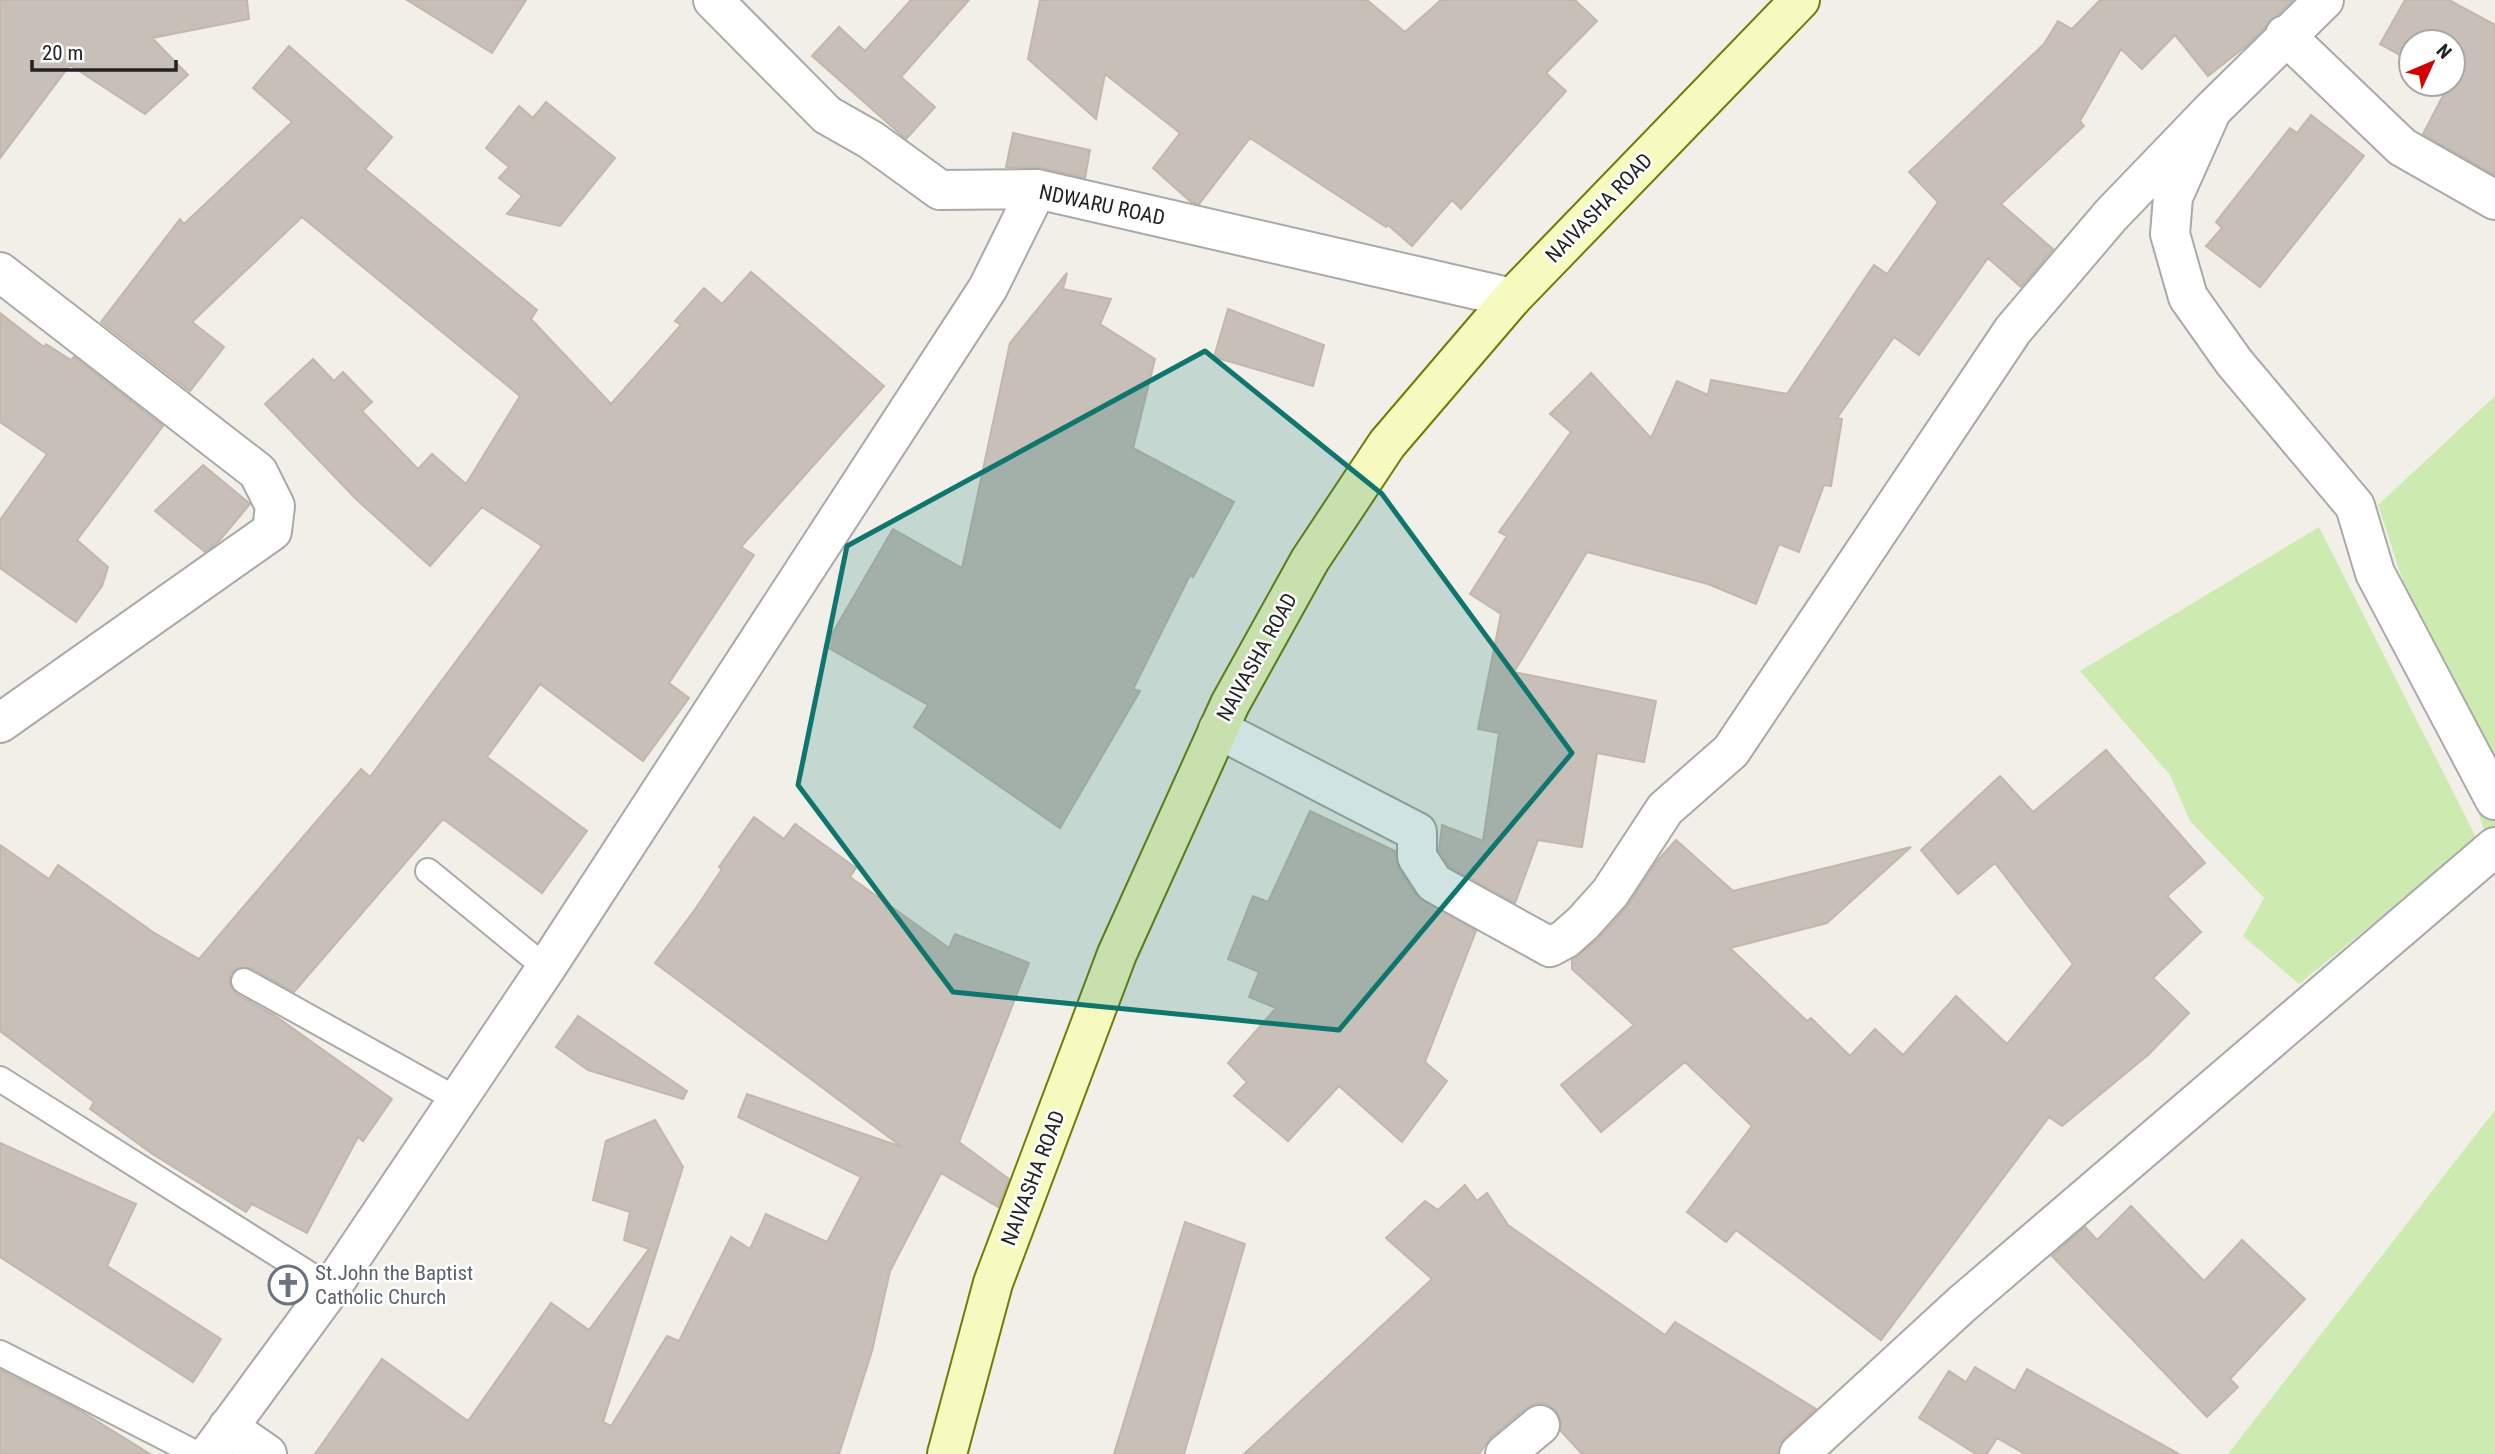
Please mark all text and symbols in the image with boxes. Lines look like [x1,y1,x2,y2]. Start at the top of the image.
scale bar [32,28,175,72]
north arrow [2397,28,2467,98]
text: N [2432,39,2456,64]
text: 20 m [42,41,83,65]
street label: NAIVASHA ROAD [1541,148,1657,268]
street label: NDWARU ROAD [1037,180,1167,230]
street label: NAIVASHA ROAD [1212,589,1302,725]
street label: NAIVASHA ROAD [996,1107,1070,1249]
place label: St.John the Baptist Catholic Church [315,1261,473,1309]
church icon: St.John the Baptist Catholic Church [267,1264,309,1306]

